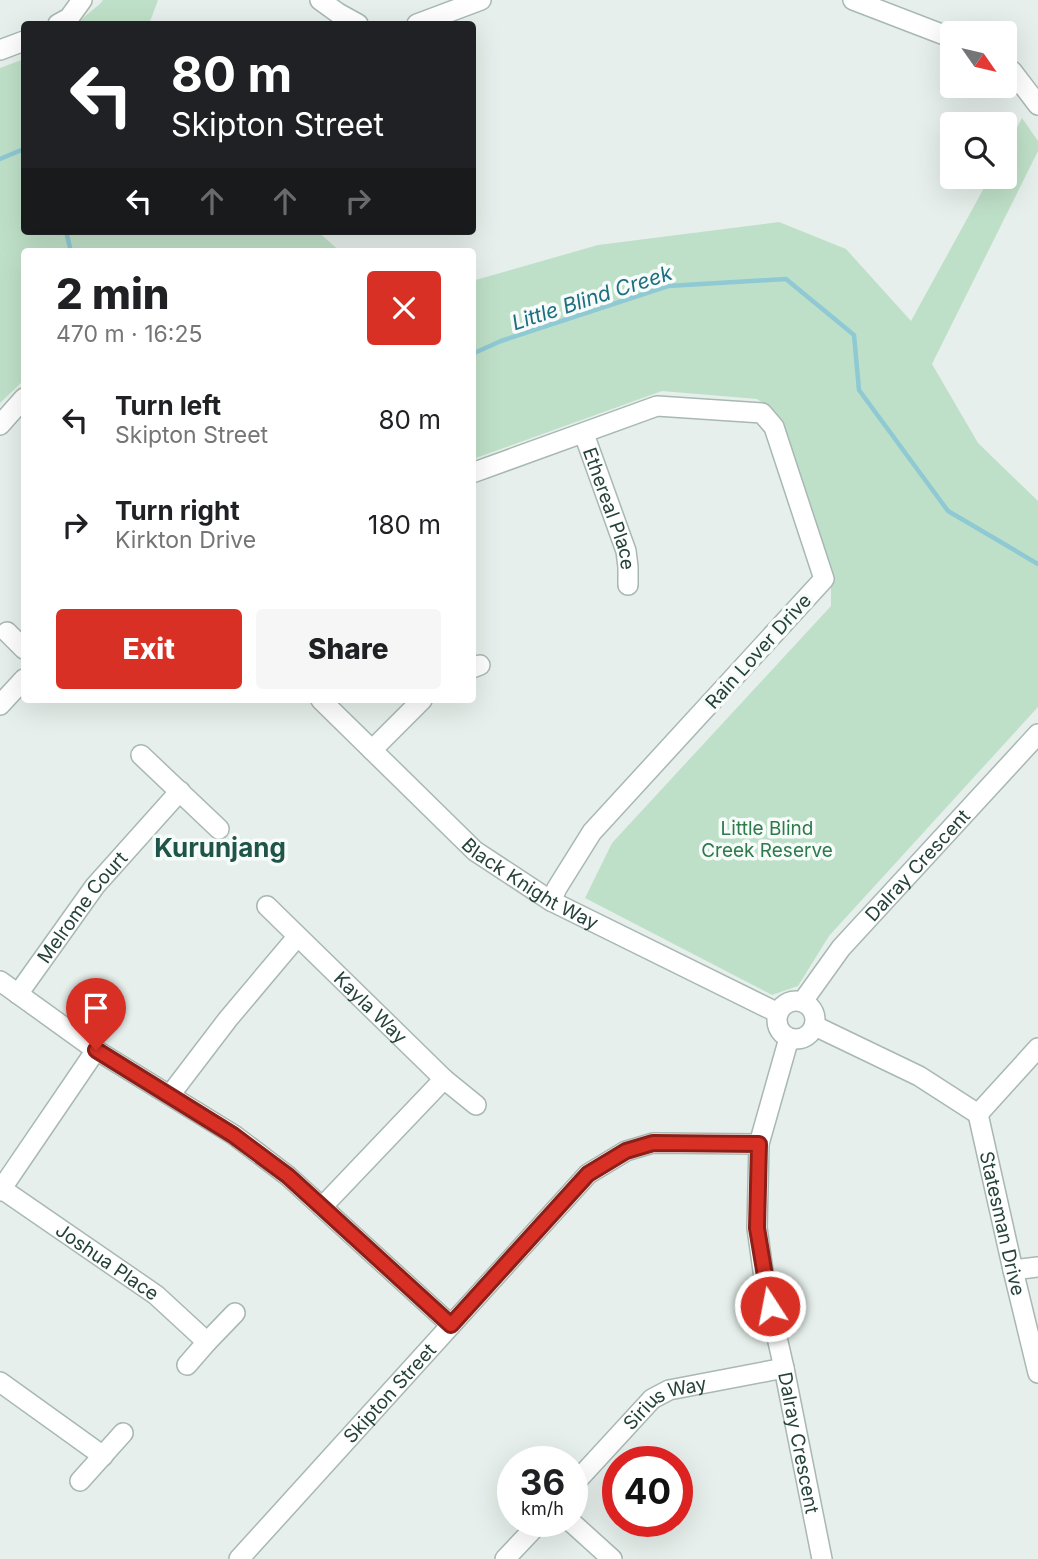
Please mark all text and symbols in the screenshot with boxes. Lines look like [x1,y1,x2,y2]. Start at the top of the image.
north arrow [940,21,1017,98]
map controls [940,21,1017,189]
text: 80 m [171,45,292,104]
icon: left [56,49,147,140]
text: Skipton Street [171,105,384,144]
button: search [940,112,1017,189]
icon: left [120,182,158,220]
icon: ahead [193,182,231,220]
icon: ahead [266,182,304,220]
icon: right [339,182,377,220]
water label: Little Blind Creek [509,260,676,335]
text: 2 min [56,268,170,319]
button: close [367,271,441,345]
text: 470 m · 16:25 [56,320,202,348]
text: Turn left [115,390,221,421]
icon: left [56,401,94,439]
text: 80 m [378,404,441,435]
text: Skipton Street [115,421,268,449]
street label: Ethereal Place [578,444,639,571]
text: Turn right [115,495,240,526]
icon: right [56,506,94,544]
text: 180 m [368,509,441,540]
text: Kirkton Drive [115,526,256,554]
street label: Rain Lover Drive [701,589,816,714]
button: Exit [56,609,242,689]
button: Share [256,609,441,689]
street label: Dalray Crescent [861,805,975,926]
park label: Little Blind Creek Reserve [701,817,833,862]
district label: Kurunjang [154,832,286,863]
street label: Black Knight Way [457,833,602,935]
street label: Melrome Court [33,847,132,968]
street label: Kayla Way [329,967,412,1049]
pin [66,978,126,1050]
icon: arrive [77,989,115,1027]
street label: Statesman Drive [975,1149,1030,1298]
street label: Joshua Place [51,1218,163,1306]
position arrow [733,1269,807,1343]
street label: Skipton Street [339,1339,441,1448]
street label: Dalray Crescent [773,1370,824,1516]
street label: Sirius Way [619,1372,709,1435]
speed limit sign: 40 [602,1446,693,1537]
text: 36 [520,1461,565,1503]
text: km/h [521,1498,564,1519]

